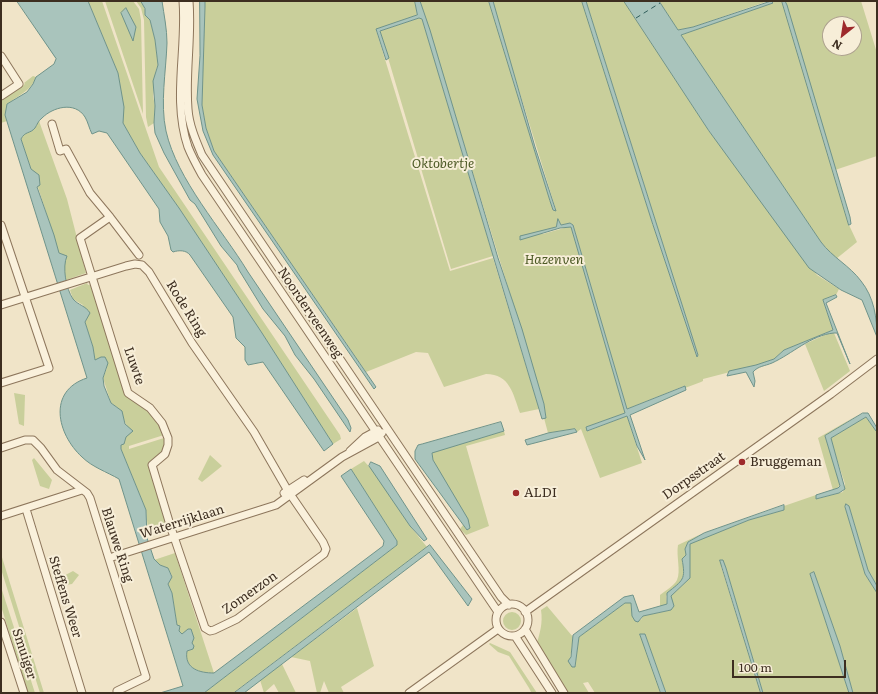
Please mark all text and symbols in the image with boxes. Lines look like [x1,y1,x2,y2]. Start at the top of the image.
north arrow [822,16,862,56]
text: N [829,36,845,55]
park label: Oktobertje [412,156,474,172]
park label: Hazenven [525,252,583,268]
street label: Noorderveenweg [274,265,346,361]
street label: Rode Ring [163,278,209,340]
street label: Luwte [120,345,148,387]
street label: Dorpsstraat [660,449,728,503]
place label: Bruggeman [750,454,822,470]
marker: Bruggeman [737,457,747,467]
place label: ALDI [524,485,557,501]
marker: ALDI [511,488,521,498]
street label: Waterrijklaan [138,502,226,542]
street label: Blauwe Ring [98,506,136,584]
street label: Steffens Weer [45,554,85,640]
street label: Zomerzon [219,568,281,618]
street label: Smuiger [8,627,40,681]
scale bar [734,652,848,678]
text: 100 m [739,658,772,676]

